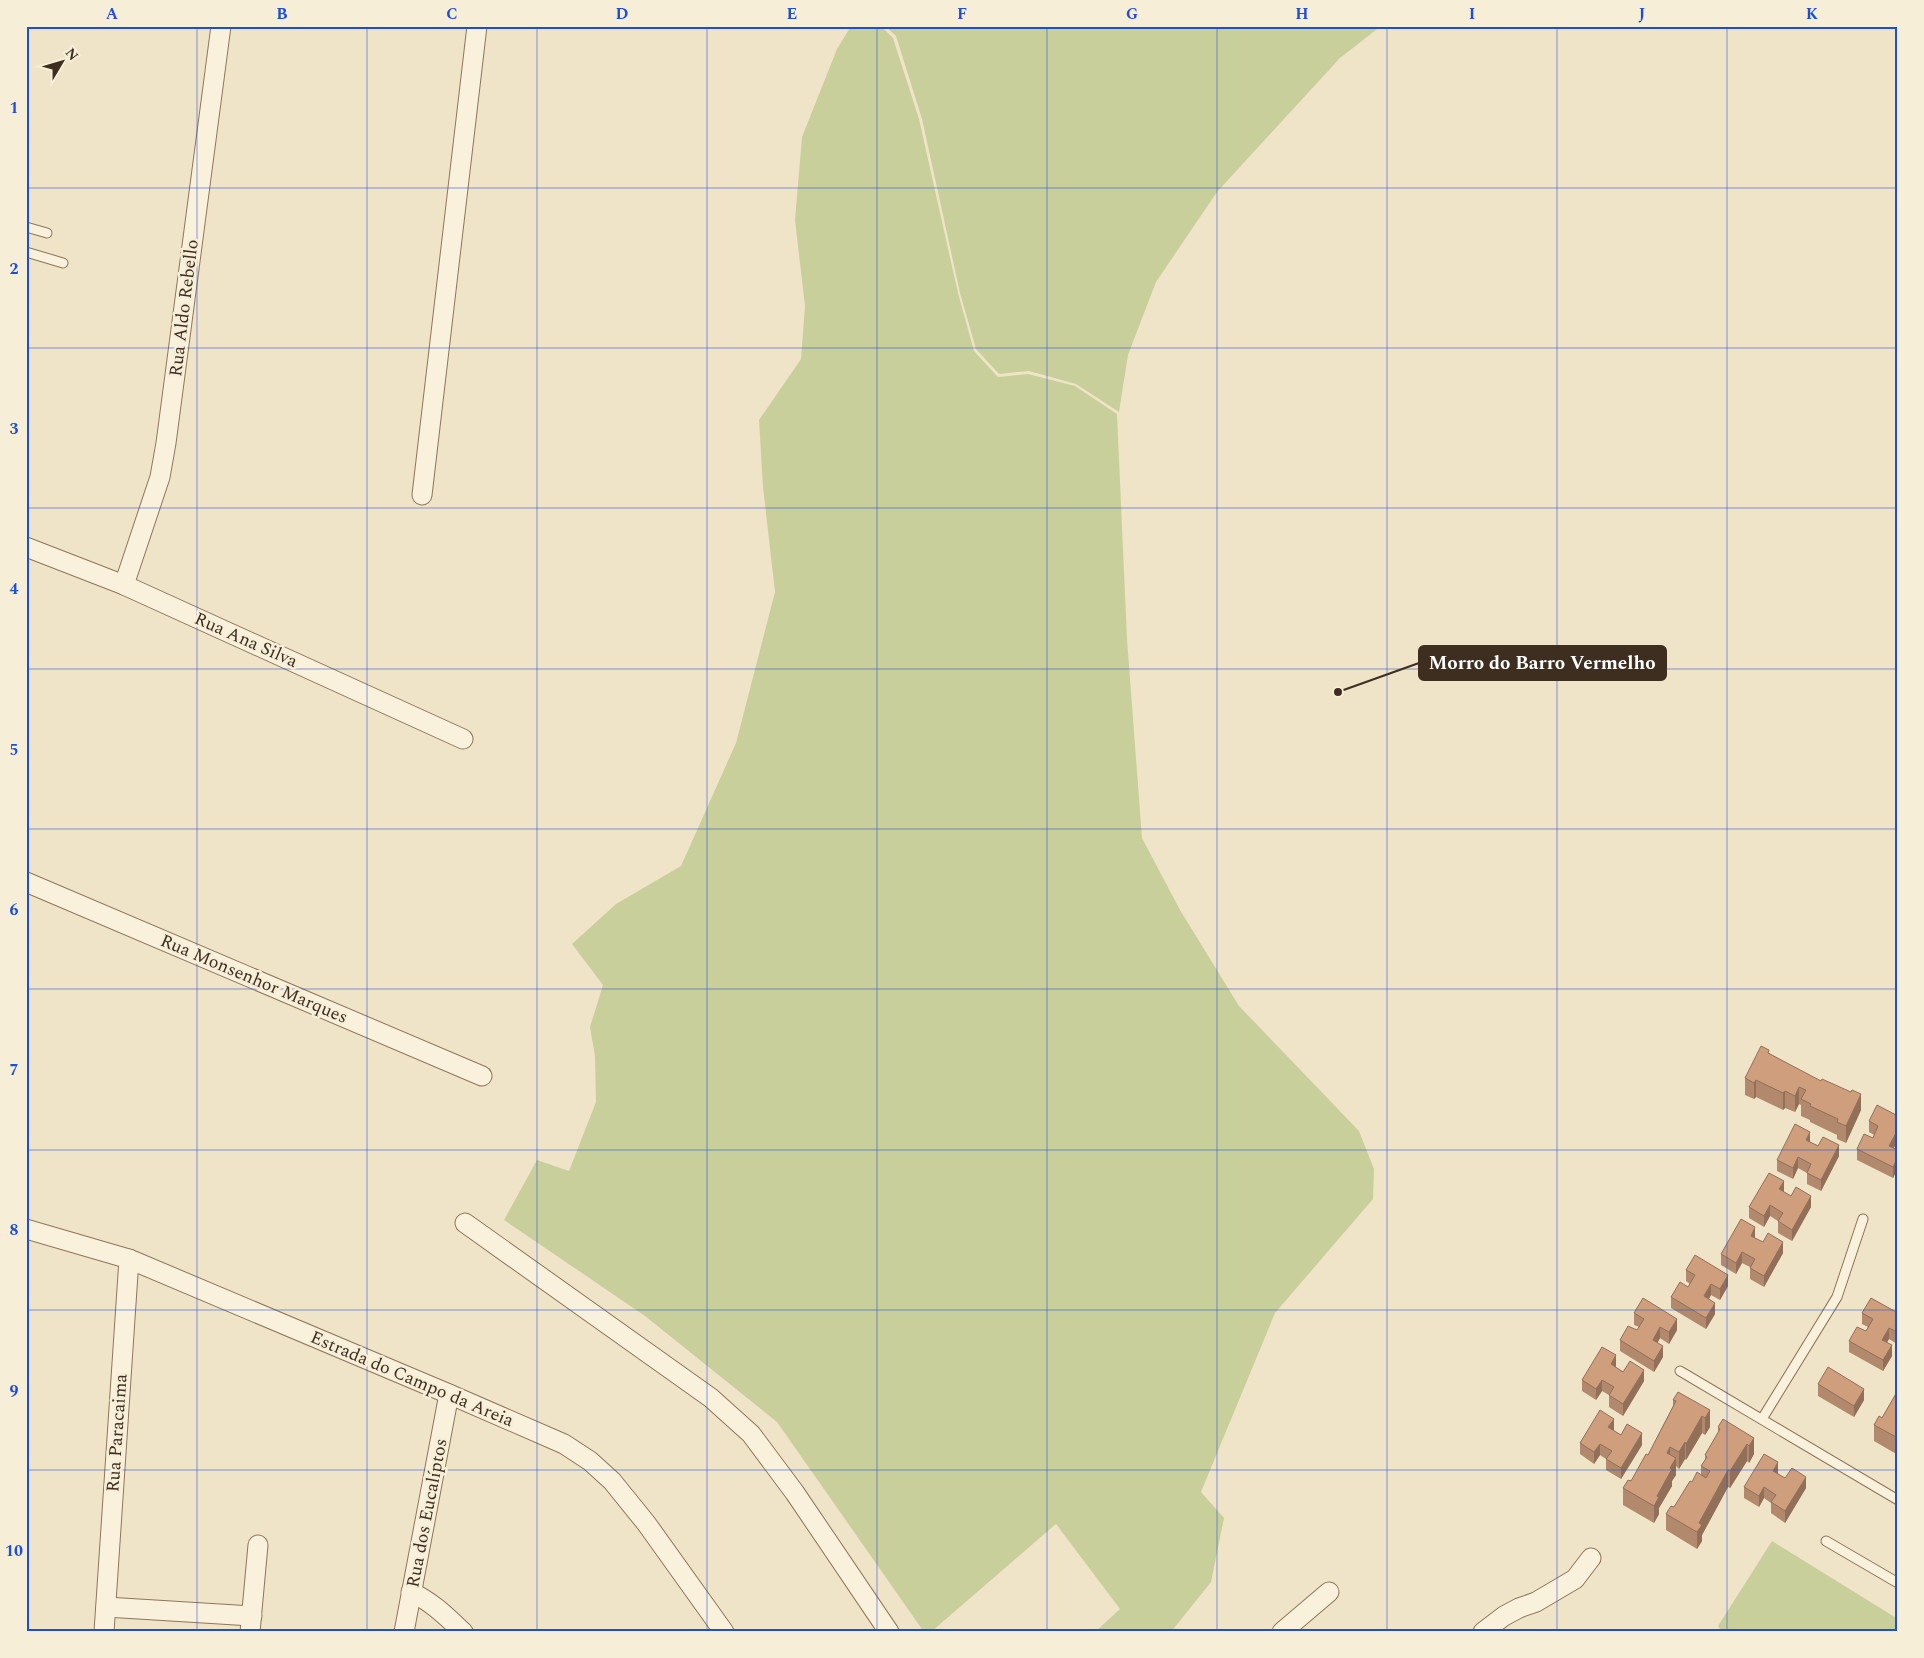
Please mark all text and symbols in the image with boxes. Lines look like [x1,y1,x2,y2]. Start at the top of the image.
text: A [106,2,119,26]
text: B [276,2,288,26]
text: C [446,2,458,26]
text: D [616,2,629,26]
text: E [787,2,797,26]
text: F [957,2,967,26]
text: G [1126,2,1138,26]
text: H [1295,2,1309,26]
text: I [1469,2,1475,26]
text: J [1639,2,1646,26]
text: K [1806,2,1819,26]
north arrow [38,38,88,88]
text: N [60,43,84,65]
text: 1 [10,96,18,120]
street label: Rua Aldo Rebello [162,238,206,378]
text: 2 [10,257,19,281]
text: 3 [10,417,19,441]
text: 4 [10,577,19,601]
street label: Rua Ana Silva [190,605,302,675]
callout: Morro do Barro Vermelho [1419,646,1666,680]
text: Morro do Barro Vermelho [1428,649,1656,678]
text: 5 [10,738,18,762]
text: 6 [10,898,19,922]
street label: Rua Monsenhor Marques [156,927,352,1031]
text: 7 [10,1058,19,1082]
text: 8 [10,1218,19,1242]
street label: Estrada do Campo da Areia [306,1324,518,1434]
street label: Rua Paracaima [99,1373,135,1493]
text: 9 [10,1379,19,1403]
street label: Rua dos Eucalíptos [399,1436,455,1590]
text: 10 [5,1539,23,1563]

